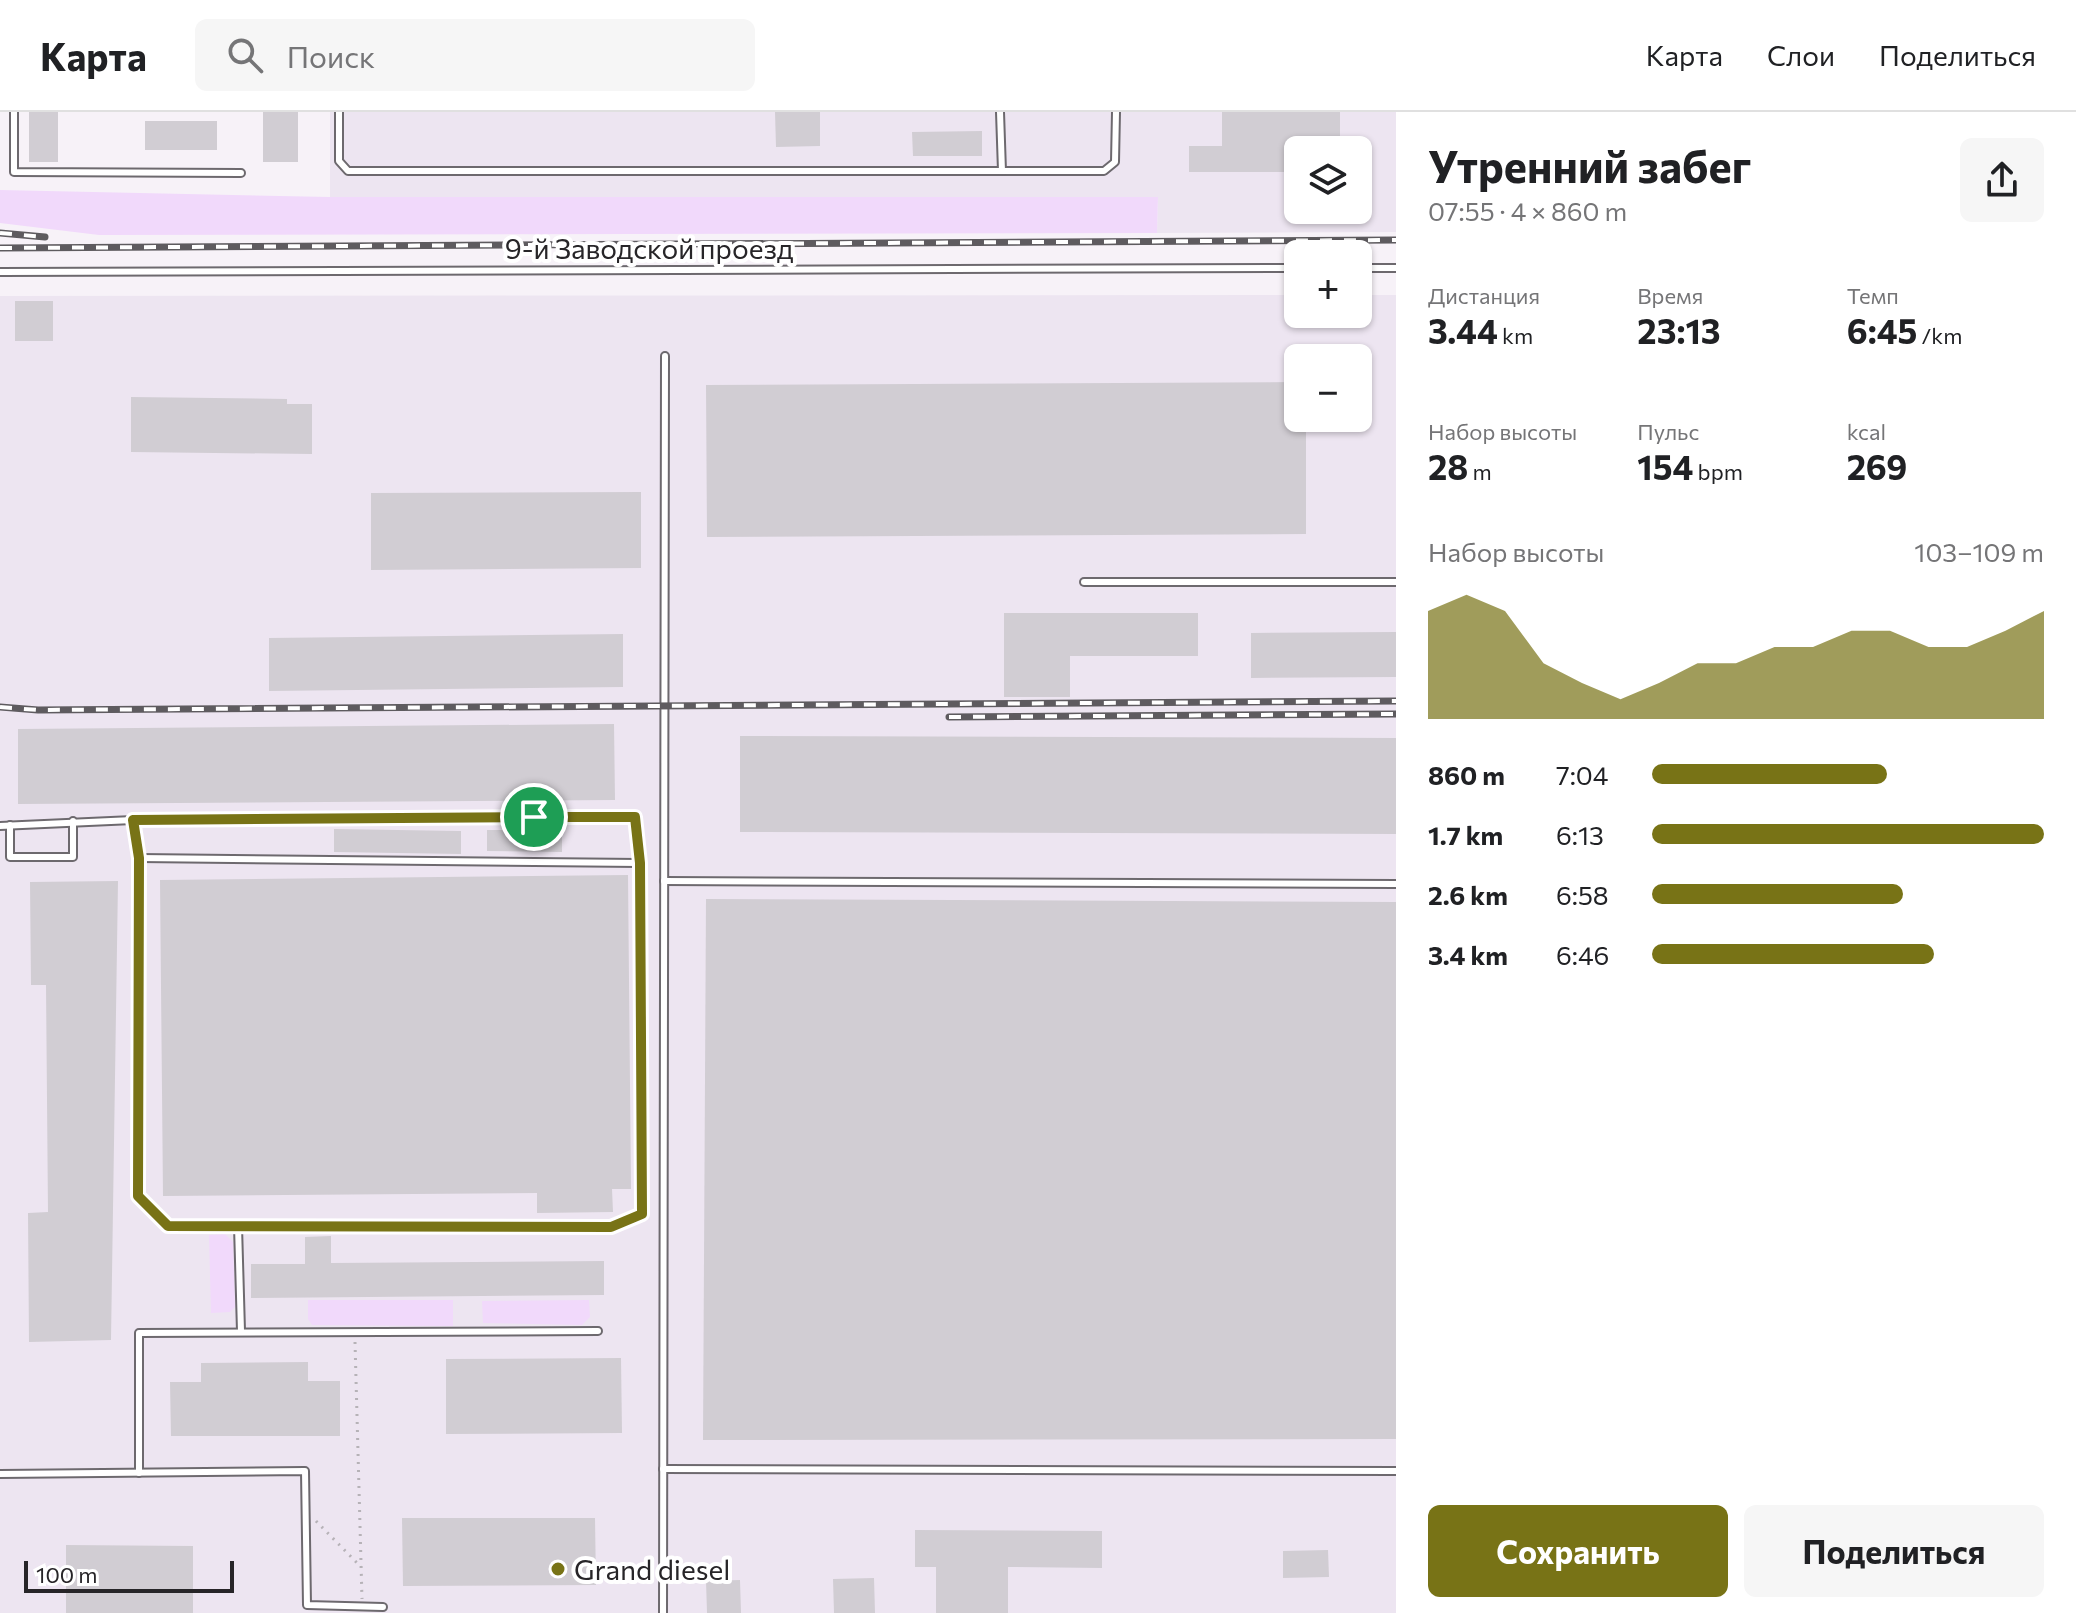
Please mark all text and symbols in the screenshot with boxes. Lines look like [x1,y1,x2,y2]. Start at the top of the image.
search box [195,19,755,91]
text: Карта [40,32,147,79]
icon: search [223,33,267,77]
text: Поиск [287,37,375,74]
text: Карта [1646,38,1723,72]
text: Слои [1767,38,1835,72]
text: Поделиться [1879,38,2036,72]
map controls [1284,136,1372,432]
button: layers [1284,136,1372,224]
text: Утренний забег [1428,138,1751,192]
button: share [1960,138,2044,222]
text: 07:55 · 4 × 860 m [1428,195,1627,226]
street label: 9-й Заводской проезд [505,231,793,265]
button: + [1284,240,1372,328]
text: Дистанция [1428,282,1540,309]
text: Время [1637,282,1703,309]
text: Темп [1847,282,1899,309]
text: 3.44 [1428,309,1498,351]
text: 23:13 [1637,309,1721,351]
text: 6:45 [1847,309,1917,351]
text: km [1498,322,1533,349]
text: /km [1917,322,1962,349]
button: − [1284,344,1372,432]
text: Набор высоты [1428,418,1577,445]
text: Пульс [1637,418,1699,445]
text: kcal [1847,418,1886,445]
text: 28 [1428,445,1468,487]
text: 154 [1637,445,1693,487]
text: 269 [1847,445,1907,487]
text: m [1468,458,1492,485]
text: bpm [1693,458,1743,485]
text: Набор высоты [1428,536,1604,567]
text: 103–109 m [1914,536,2044,567]
text: 860 m [1428,759,1505,790]
text: 7:04 [1556,759,1608,790]
pin [500,783,568,851]
icon: arrive [512,795,556,839]
text: 1.7 km [1428,819,1503,850]
text: 6:13 [1556,819,1604,850]
text: 2.6 km [1428,879,1508,910]
text: 6:58 [1556,879,1609,910]
text: 3.4 km [1428,939,1508,970]
text: 6:46 [1556,939,1609,970]
button: Сохранить [1428,1505,1728,1597]
button: Поделиться [1744,1505,2044,1597]
place label: Grand diesel [574,1552,730,1586]
scale bar [24,1557,234,1593]
marker: Grand diesel [549,1560,567,1578]
text: 100 m [36,1561,98,1588]

